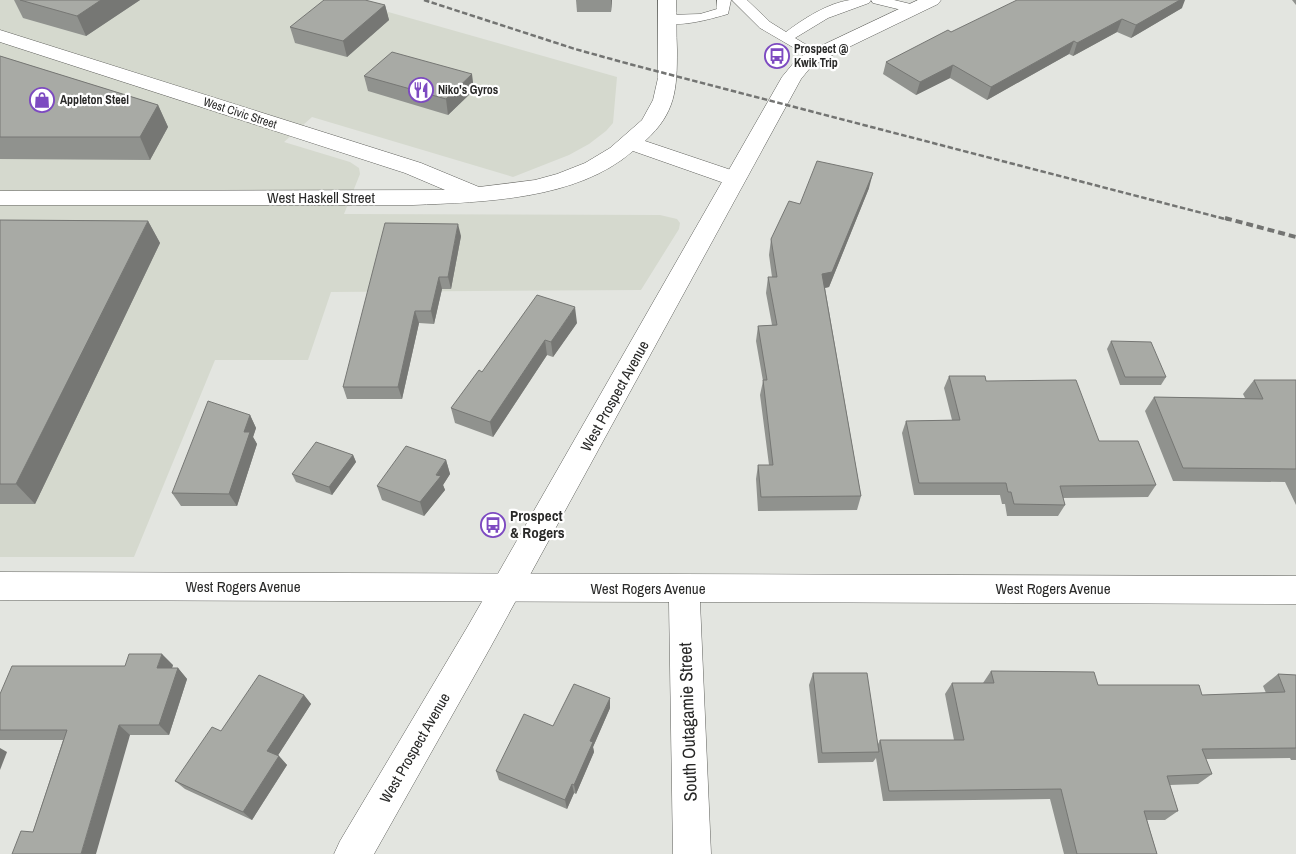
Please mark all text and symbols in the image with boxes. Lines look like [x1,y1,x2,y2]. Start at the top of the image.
place label: Prospect @ Kwik Trip [794,41,849,71]
bus stop icon: Prospect @ Kwik Trip [764,43,790,69]
restaurant icon: Niko's Gyros [408,77,434,103]
place label: Niko's Gyros [438,82,499,98]
shop icon: Appleton Steel [29,87,55,113]
place label: Appleton Steel [60,92,129,108]
street label: West Civic Street [201,94,279,132]
street label: West Haskell Street [267,187,375,208]
street label: West Prospect Avenue [575,336,654,455]
place label: Prospect & Rogers [510,505,565,543]
bus stop icon: Prospect & Rogers [480,512,506,538]
street label: West Rogers Avenue [185,576,301,597]
street label: West Rogers Avenue [590,578,706,599]
street label: West Rogers Avenue [995,578,1111,599]
street label: South Outagamie Street [672,642,703,802]
street label: West Prospect Avenue [374,689,455,807]

